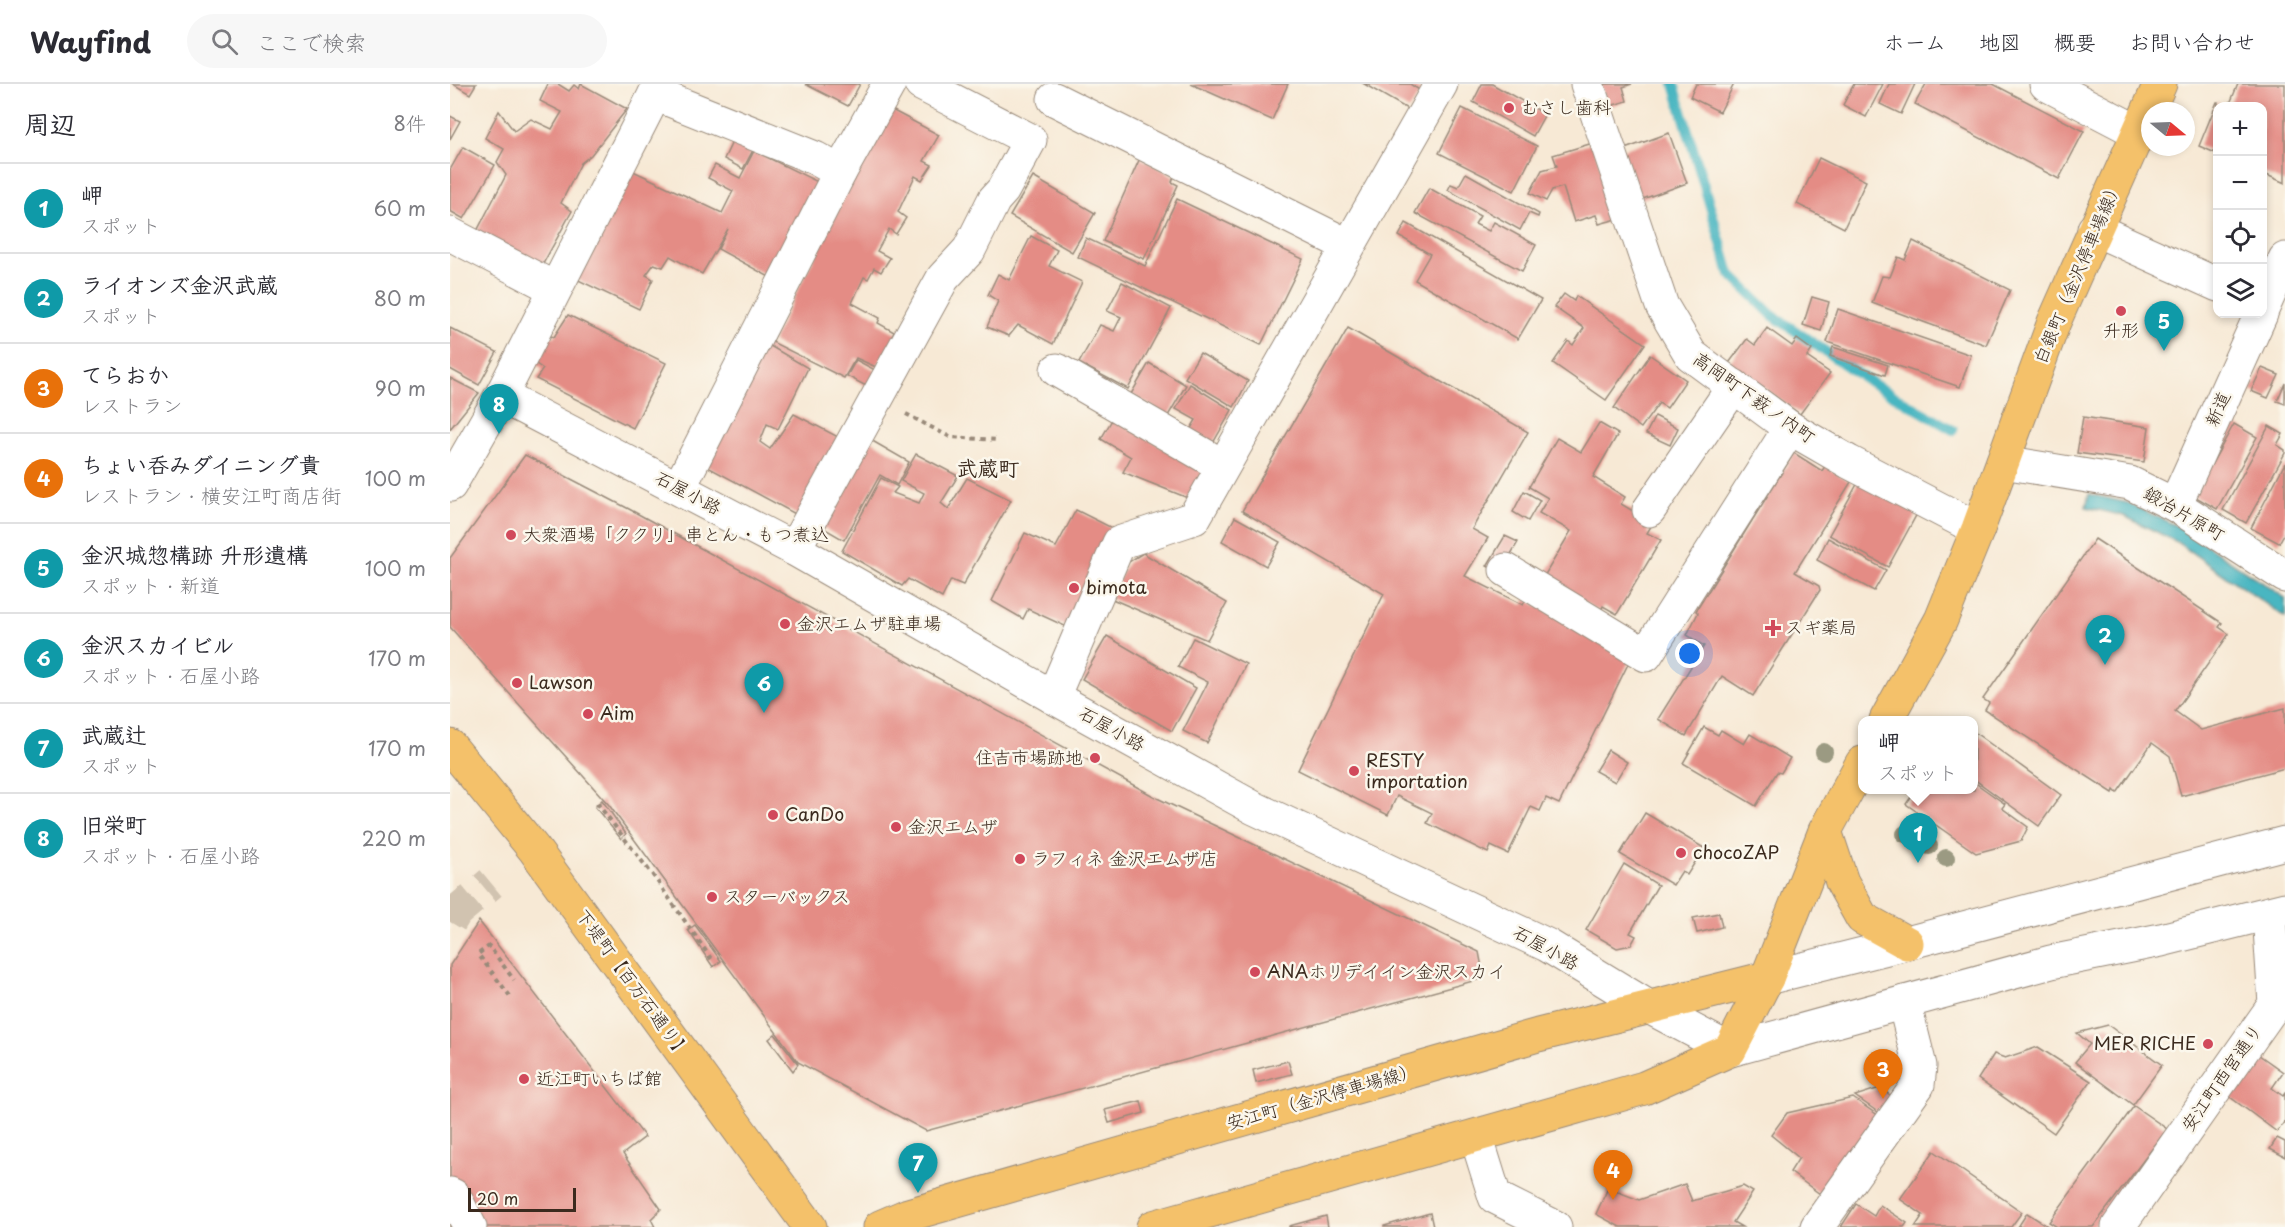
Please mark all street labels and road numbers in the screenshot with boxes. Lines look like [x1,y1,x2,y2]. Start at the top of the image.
street label: 白銀町（金沢停車場線） [2026,175,2128,368]
street label: 高岡町下薮ノ内町 [1688,344,1822,449]
street label: 新道 [2197,386,2236,430]
street label: 石屋小路 [651,463,727,520]
street label: 鍛冶片原町 [2139,479,2230,547]
street label: 石屋小路 [1075,698,1151,757]
street label: 下堤町【百万石通り】 [570,902,698,1064]
street label: 石屋小路 [1509,917,1585,976]
street label: 安江町西宮通り [2174,1018,2268,1136]
street label: 安江町（金沢停車場線） [1223,1055,1420,1136]

